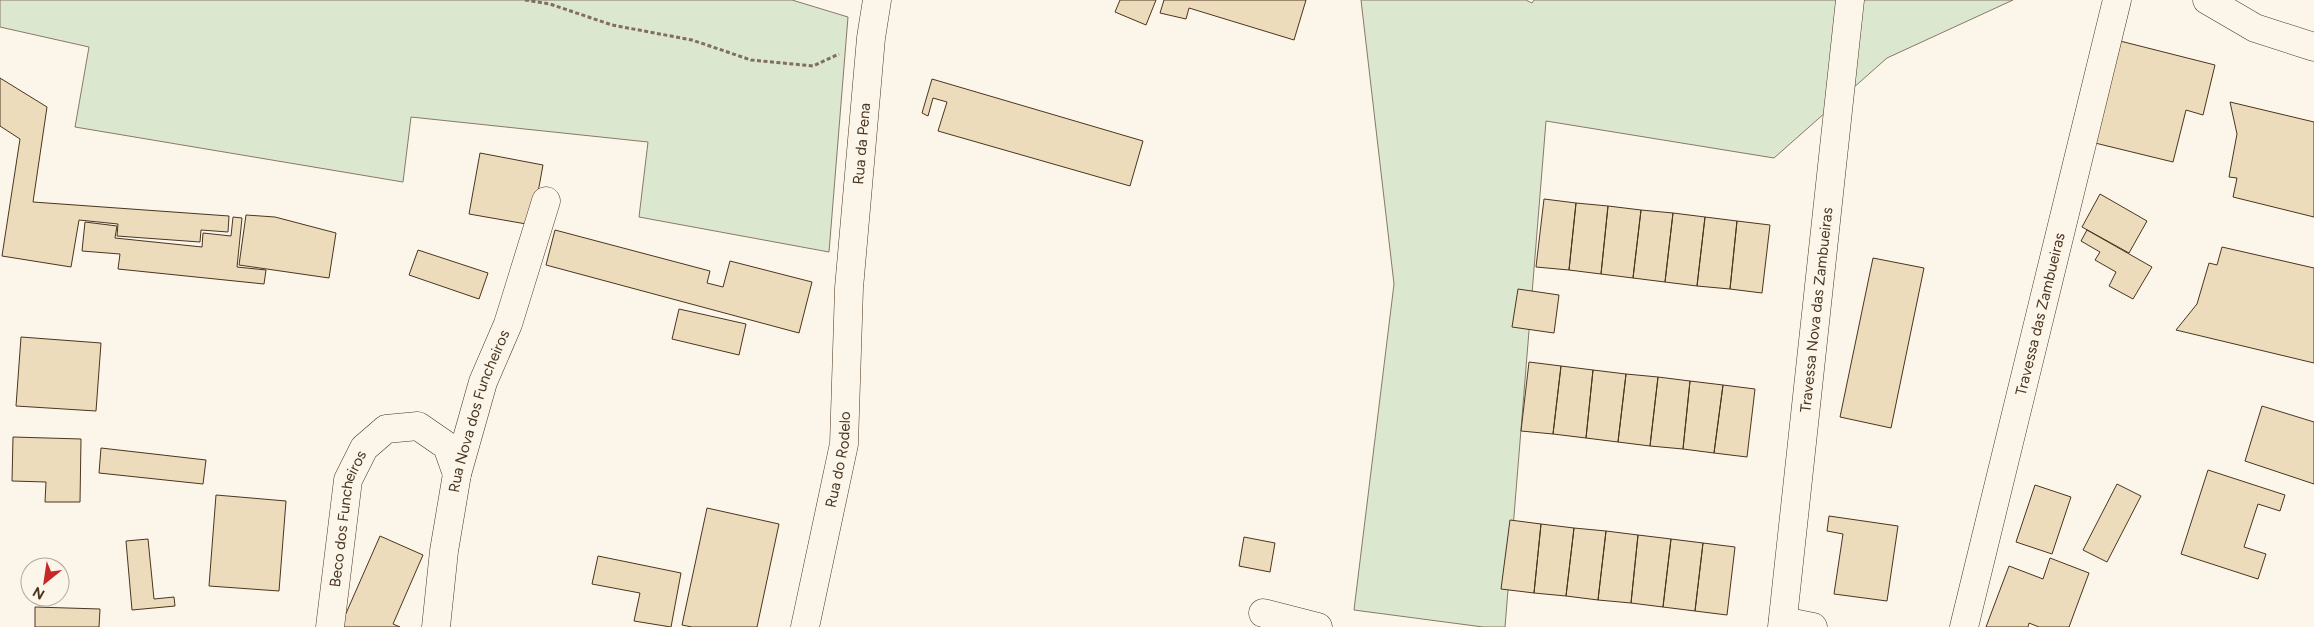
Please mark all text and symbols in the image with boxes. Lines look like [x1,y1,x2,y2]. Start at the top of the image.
street label: Rua da Pena [849,102,874,185]
street label: Travessa Nova das Zambueiras [1796,206,1836,413]
street label: Travessa das Zambueiras [2012,231,2069,398]
street label: Rua Nova dos Funcheiros [445,327,513,494]
street label: Rua do Rodelo [822,411,854,509]
street label: Beco dos Funcheiros [326,448,370,588]
north arrow [20,557,70,607]
text: N [30,583,48,603]

